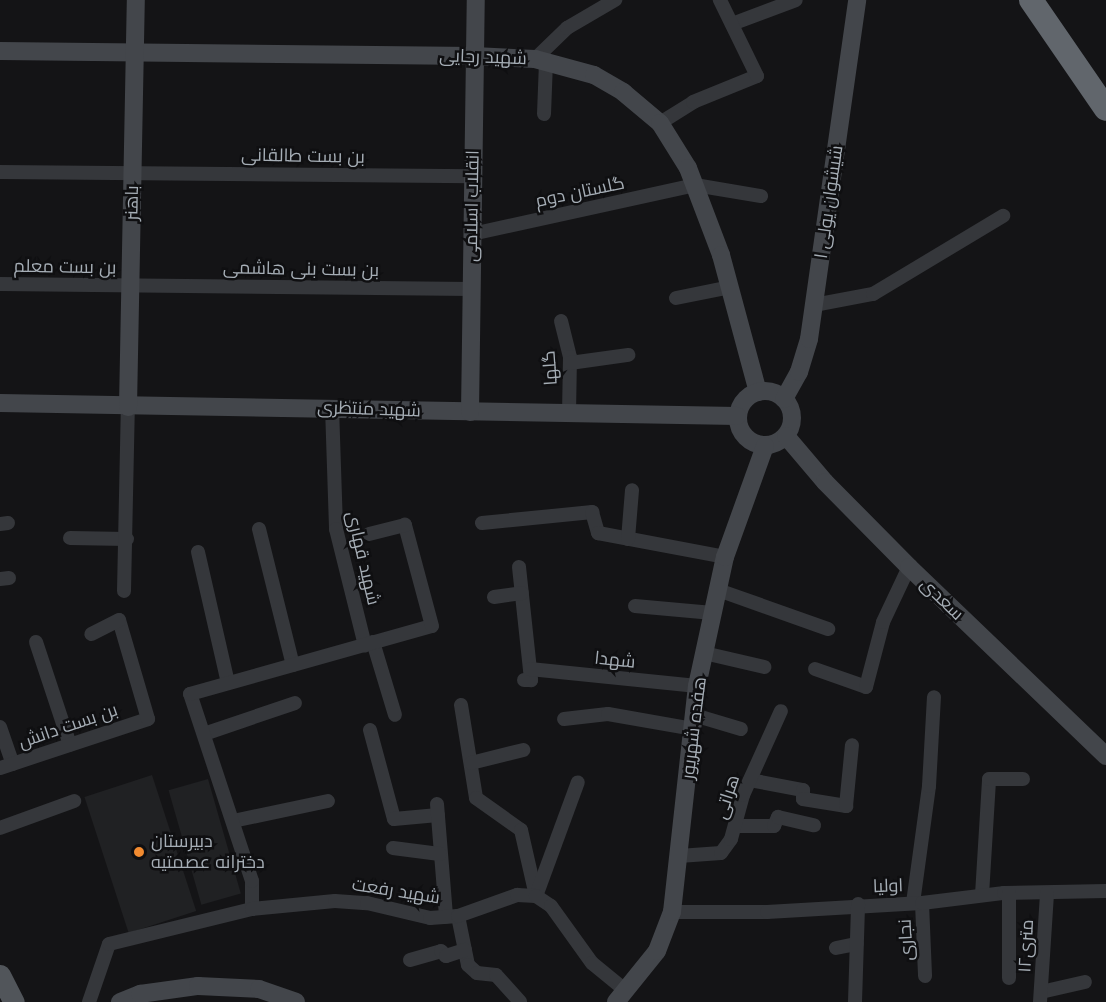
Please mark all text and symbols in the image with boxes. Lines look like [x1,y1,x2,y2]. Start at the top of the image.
street label: شهید رجایی [439,45,527,69]
street label: بن بست طالقانی [241,144,365,168]
street label: شیشوان یولی ا [810,144,848,260]
street label: انقلاب اسلامی [460,150,484,262]
street label: گلستان دوم [533,172,627,212]
street label: باهنر [121,185,143,221]
street label: بن بست معلم [13,255,117,279]
street label: بن بست بنی هاشمی [223,257,379,281]
street label: گلها [538,350,562,386]
street label: شهید منتظری [317,396,421,422]
street label: شهید قهاری [342,509,384,607]
street label: سعدی [916,573,968,625]
street label: شهدا [593,647,637,673]
street label: هفده شهریور [677,675,711,781]
street label: بن بست دانش [16,699,120,753]
street label: هراتی [710,772,744,822]
place label: دبیرستان دخترانه عصمتیه [151,831,265,874]
marker: دبیرستان دخترانه عصمتیه [132,845,146,859]
street label: شهید رفعت [351,873,441,909]
street label: اولیا [873,875,903,897]
street label: نجاری [894,919,918,961]
street label: ۱۲متری [1014,919,1038,973]

